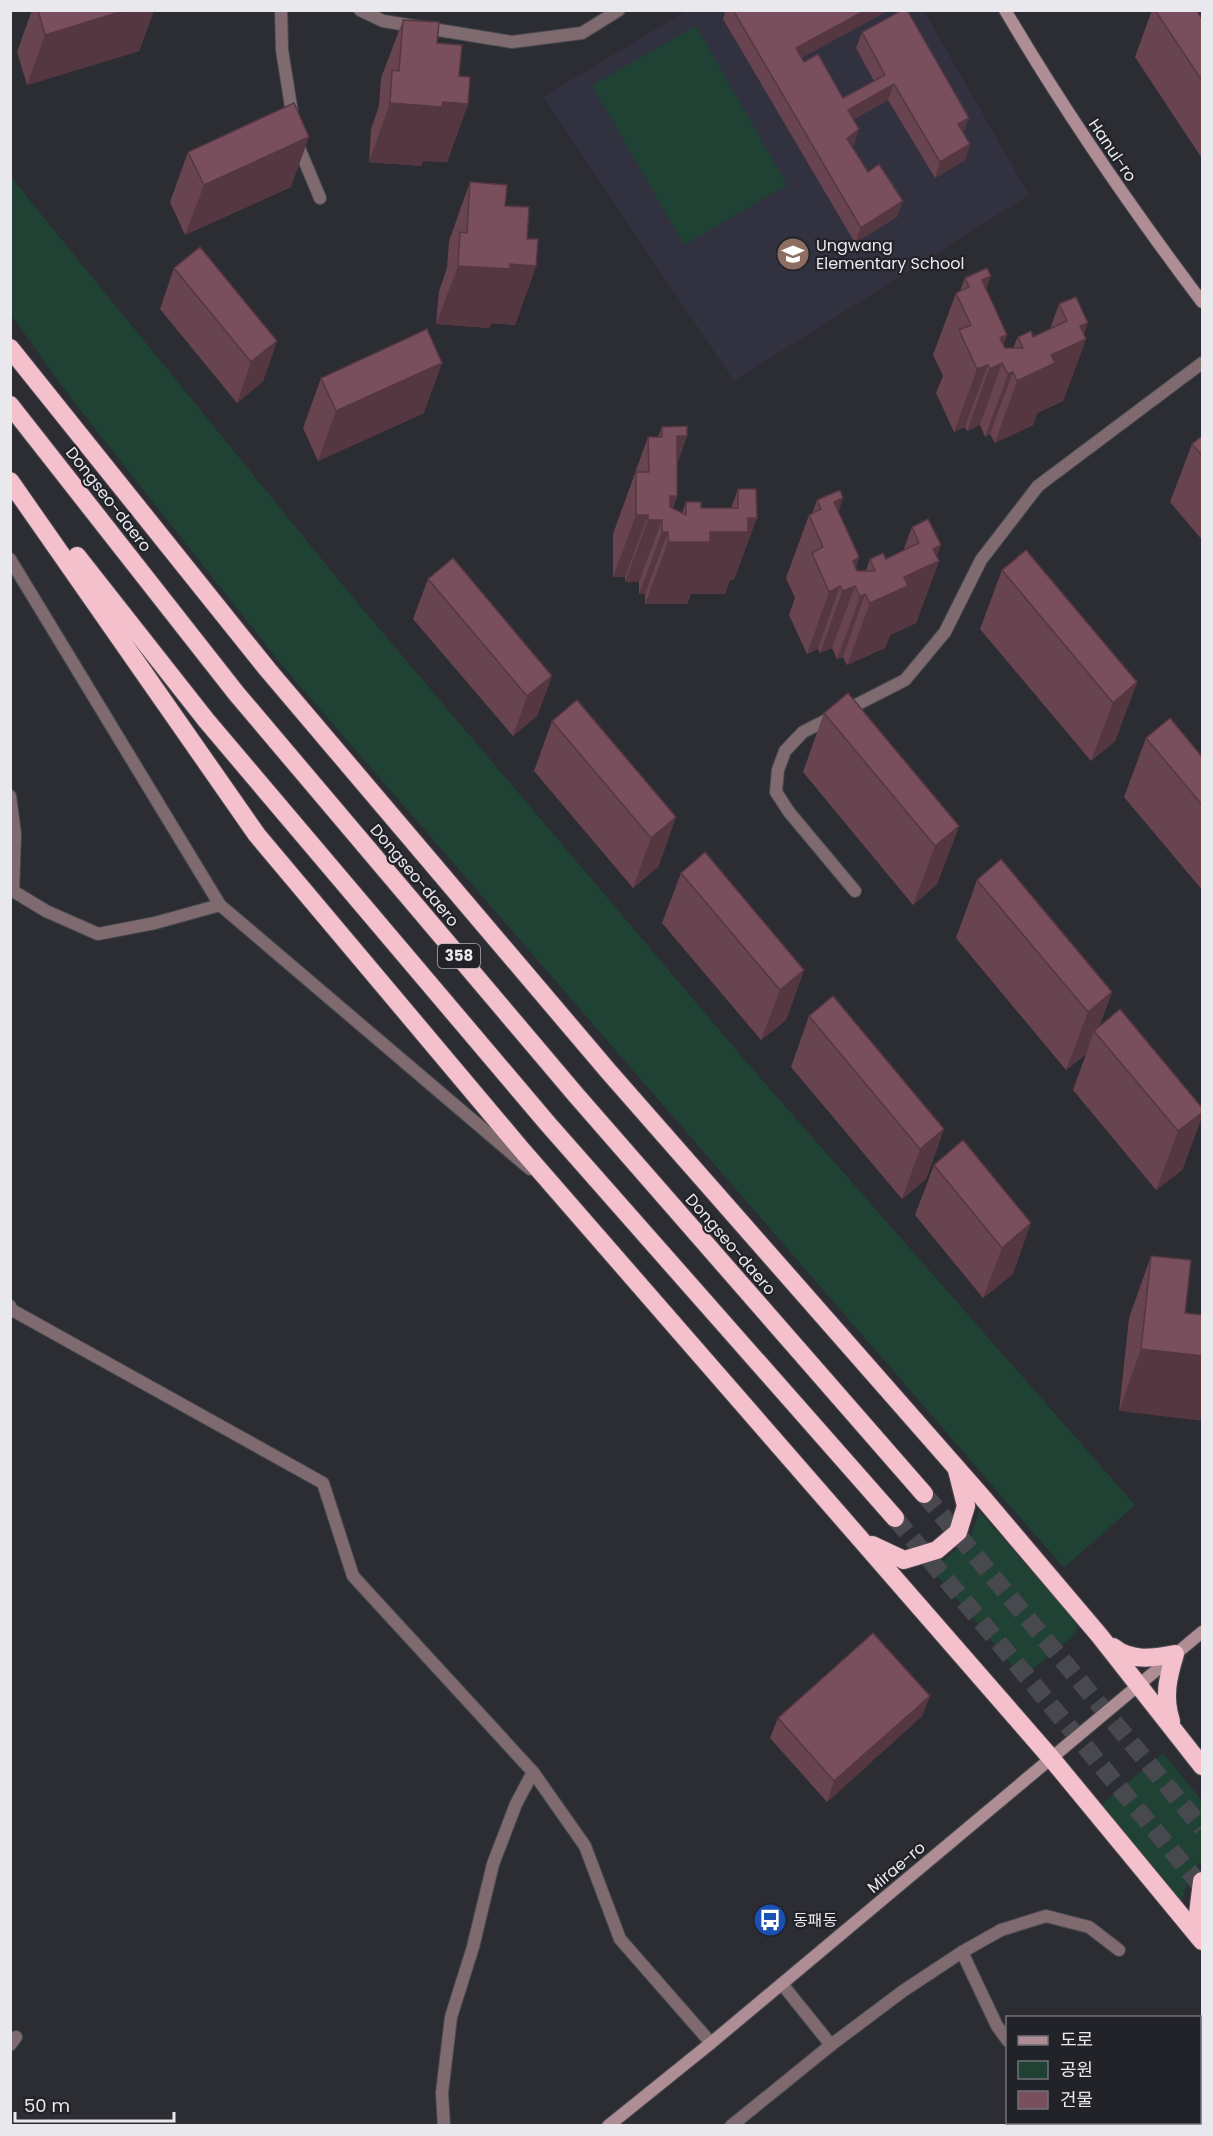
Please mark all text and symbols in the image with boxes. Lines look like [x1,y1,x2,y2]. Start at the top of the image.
street label: Hanul-ro [1083,114,1142,186]
place label: Ungwang Elementary School [816,234,964,275]
school or university icon: Ungwang Elementary School [775,236,811,272]
street label: Dongseo-daero [60,442,157,557]
street label: Dongseo-daero [365,819,464,932]
road number: 358 [438,944,480,968]
street label: Dongseo-daero [680,1189,781,1300]
street label: Mirae-ro [862,1836,930,1899]
bus stop icon: 동패동 [752,1902,788,1938]
place label: 동패동 [793,1909,837,1932]
legend [1006,2016,1201,2124]
text: 도로 [1060,2027,1093,2052]
text: 공원 [1060,2057,1093,2082]
scale bar [15,2085,174,2123]
text: 건물 [1060,2087,1093,2112]
text: 50 m [24,2093,70,2118]

